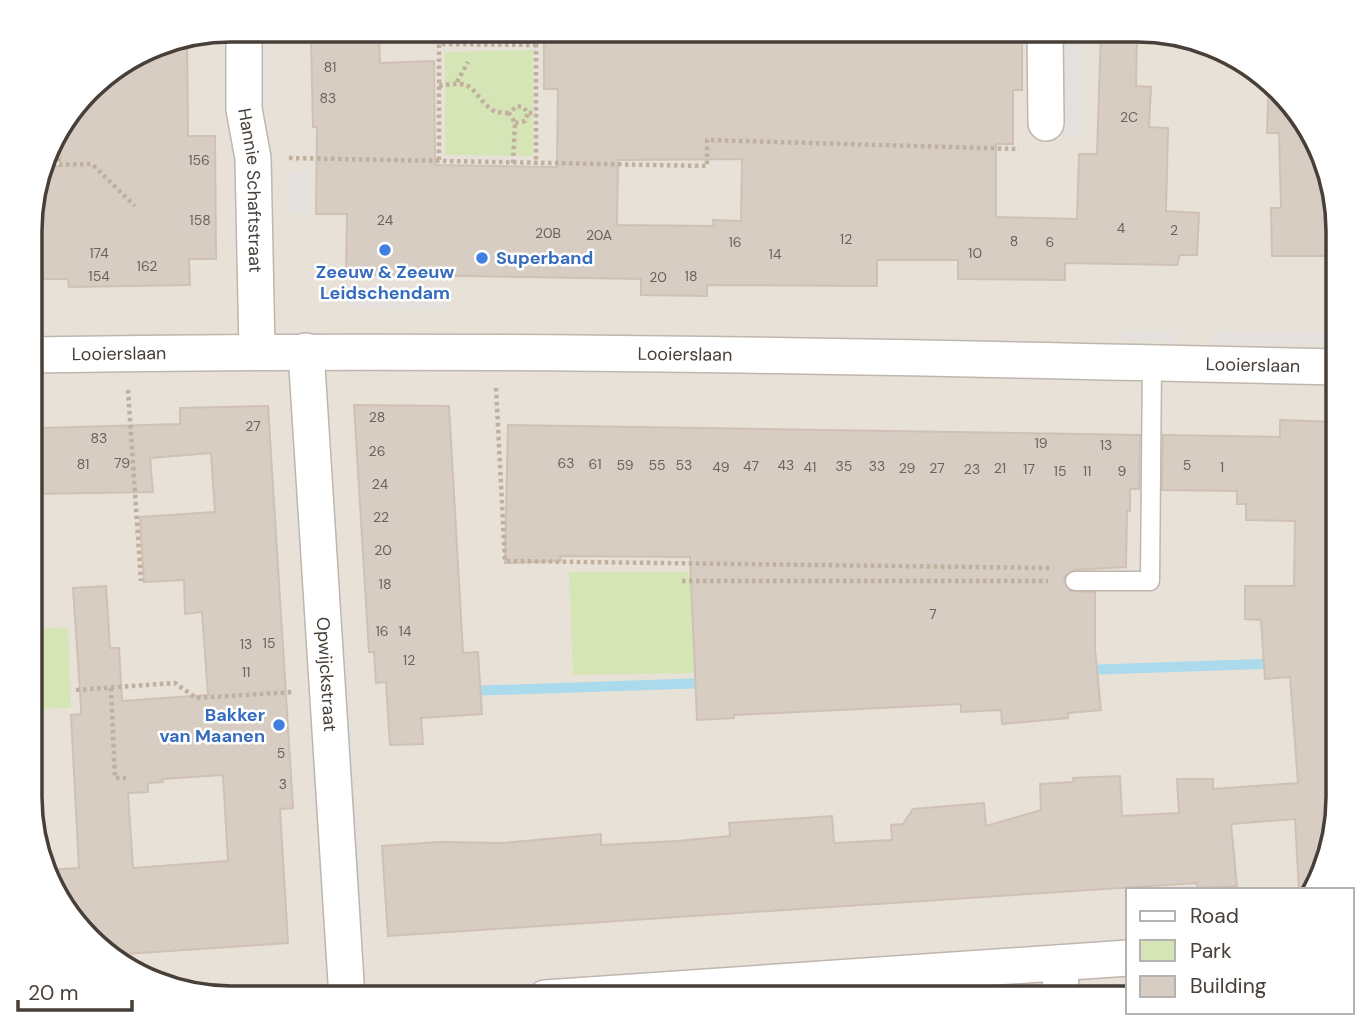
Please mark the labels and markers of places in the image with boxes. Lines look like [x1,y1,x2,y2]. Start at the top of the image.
marker: Zeeuw & Zeeuw Leidschendam [377,242,393,258]
place label: Superband [496,246,593,270]
marker: Superband [474,250,490,266]
place label: Zeeuw & Zeeuw Leidschendam [316,260,454,305]
place label: Bakker van Maanen [159,703,265,748]
marker: Bakker van Maanen [271,717,287,733]

